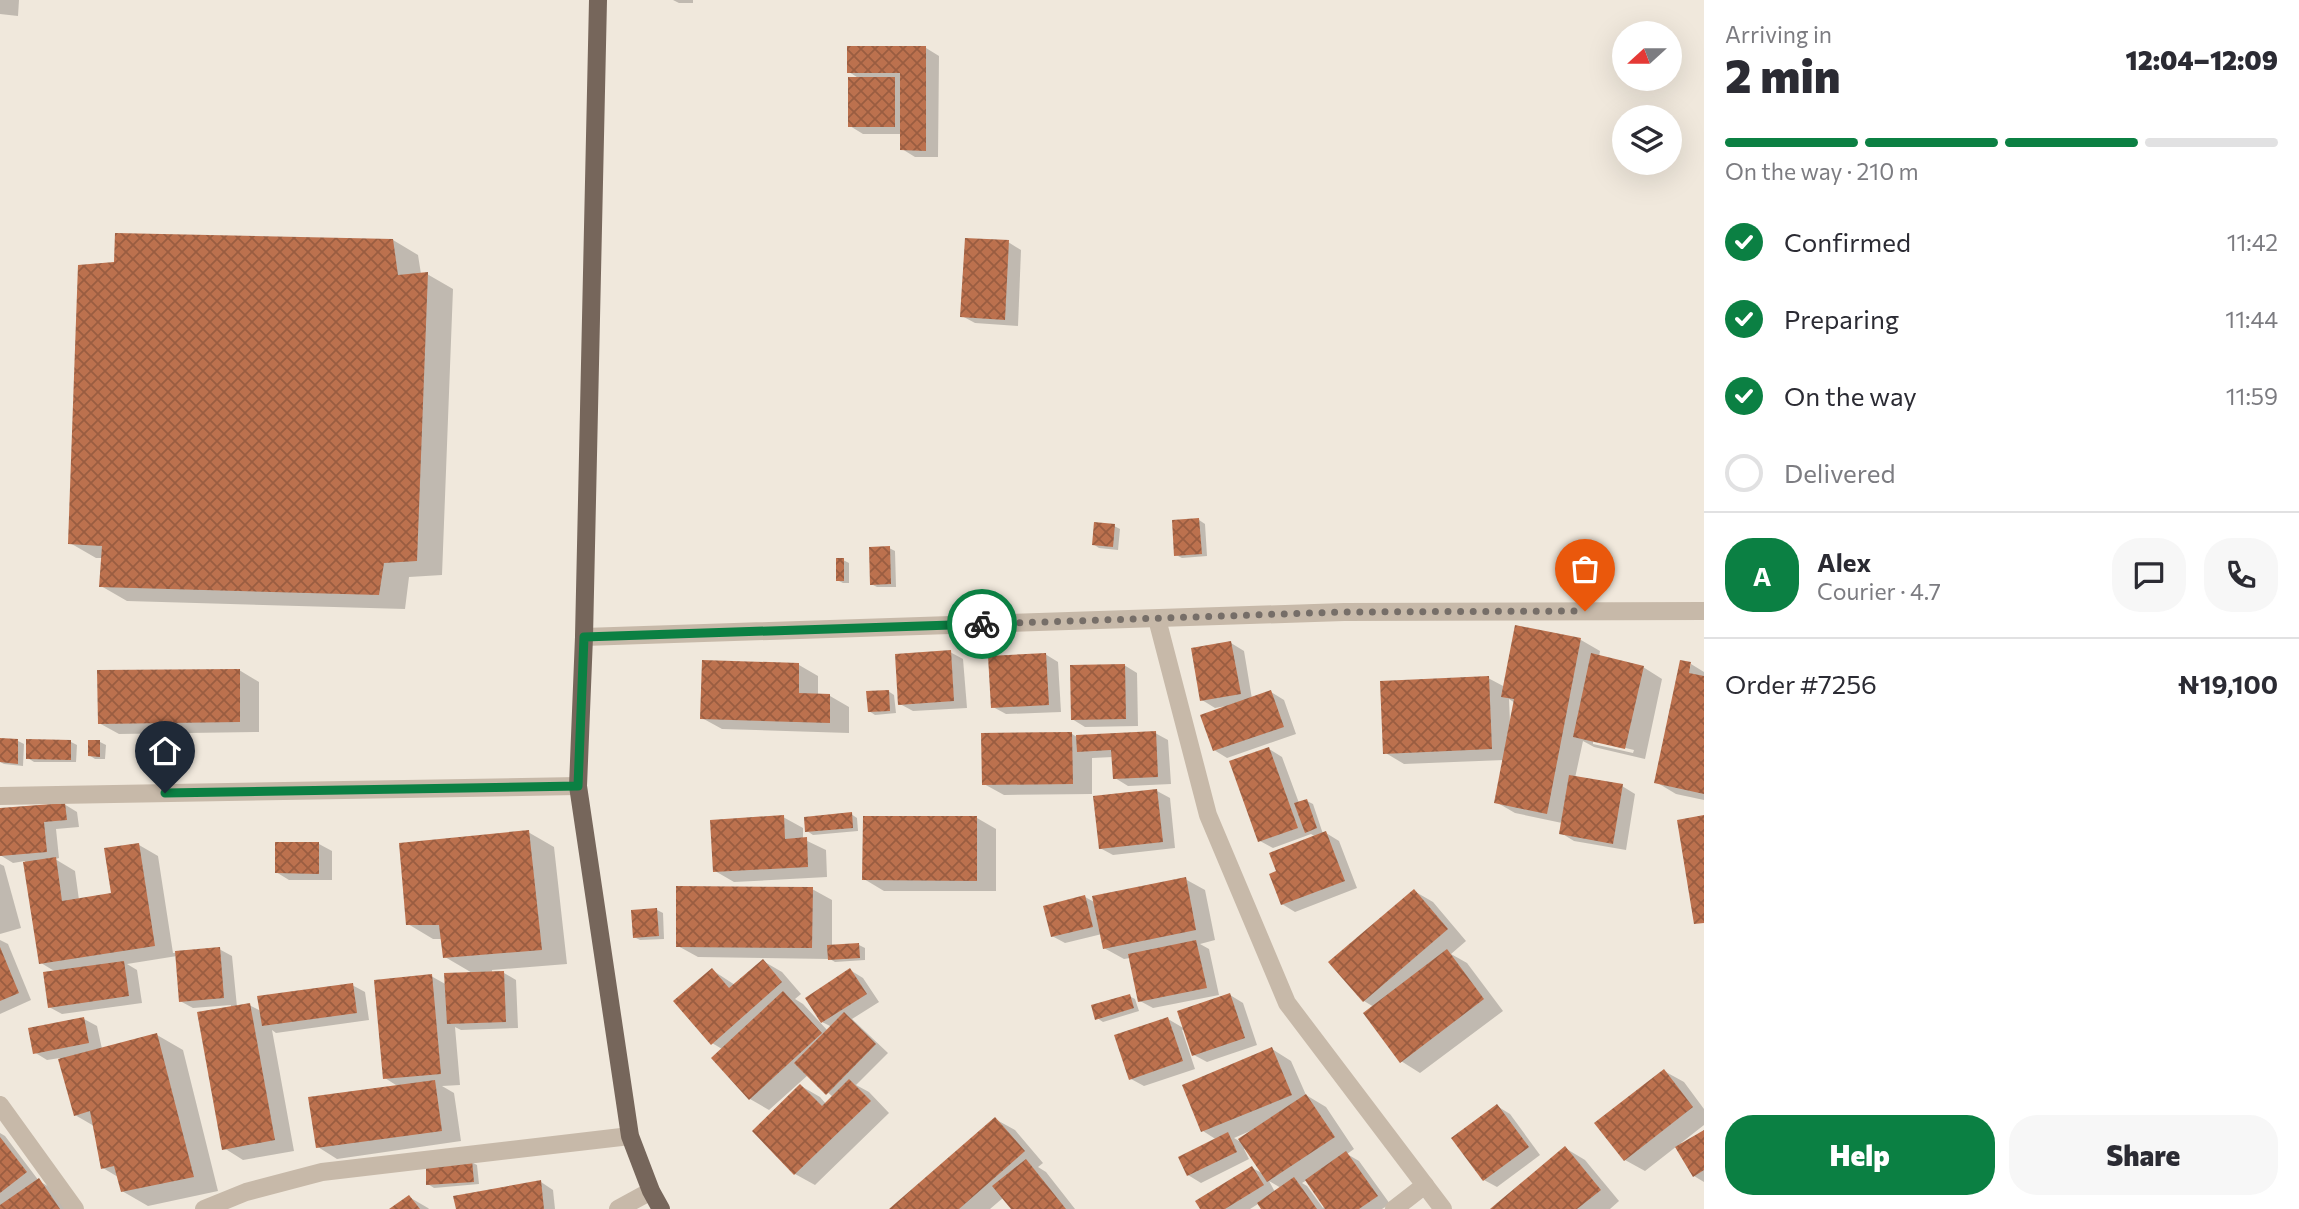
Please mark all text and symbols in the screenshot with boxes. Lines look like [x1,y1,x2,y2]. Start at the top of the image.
text: Arriving in [1725,20,1832,48]
north arrow [1612,21,1682,91]
map controls [1612,21,1682,175]
text: 12:04–12:09 [2126,44,2278,75]
text: 2 min [1725,46,1841,102]
button: layers [1612,105,1682,175]
text: On the way · 210 m [1725,157,1919,185]
icon: check [1725,223,1763,261]
text: Confirmed [1784,226,1911,257]
text: 11:42 [2227,228,2278,256]
icon: check [1725,300,1763,338]
text: Preparing [1784,303,1899,334]
text: 11:44 [2225,305,2278,333]
icon: check [1725,377,1763,415]
text: On the way [1784,380,1917,411]
text: 11:59 [2226,382,2278,410]
text: Delivered [1784,457,1895,488]
button: chat [2112,538,2186,612]
button: phone [2204,538,2278,612]
pin [1555,539,1615,611]
text: Alex [1817,546,1871,577]
icon: bag [1566,550,1604,588]
text: A [1753,560,1771,591]
text: Courier · 4.7 [1817,577,1941,605]
courier [947,589,1017,659]
icon: bike [963,605,1001,643]
text: Order #7256 [1725,668,1877,699]
text: ₦19,100 [2178,668,2278,699]
pin [135,721,195,793]
icon: home [146,732,184,770]
button: Help [1725,1115,1995,1195]
button: Share [2009,1115,2278,1195]

